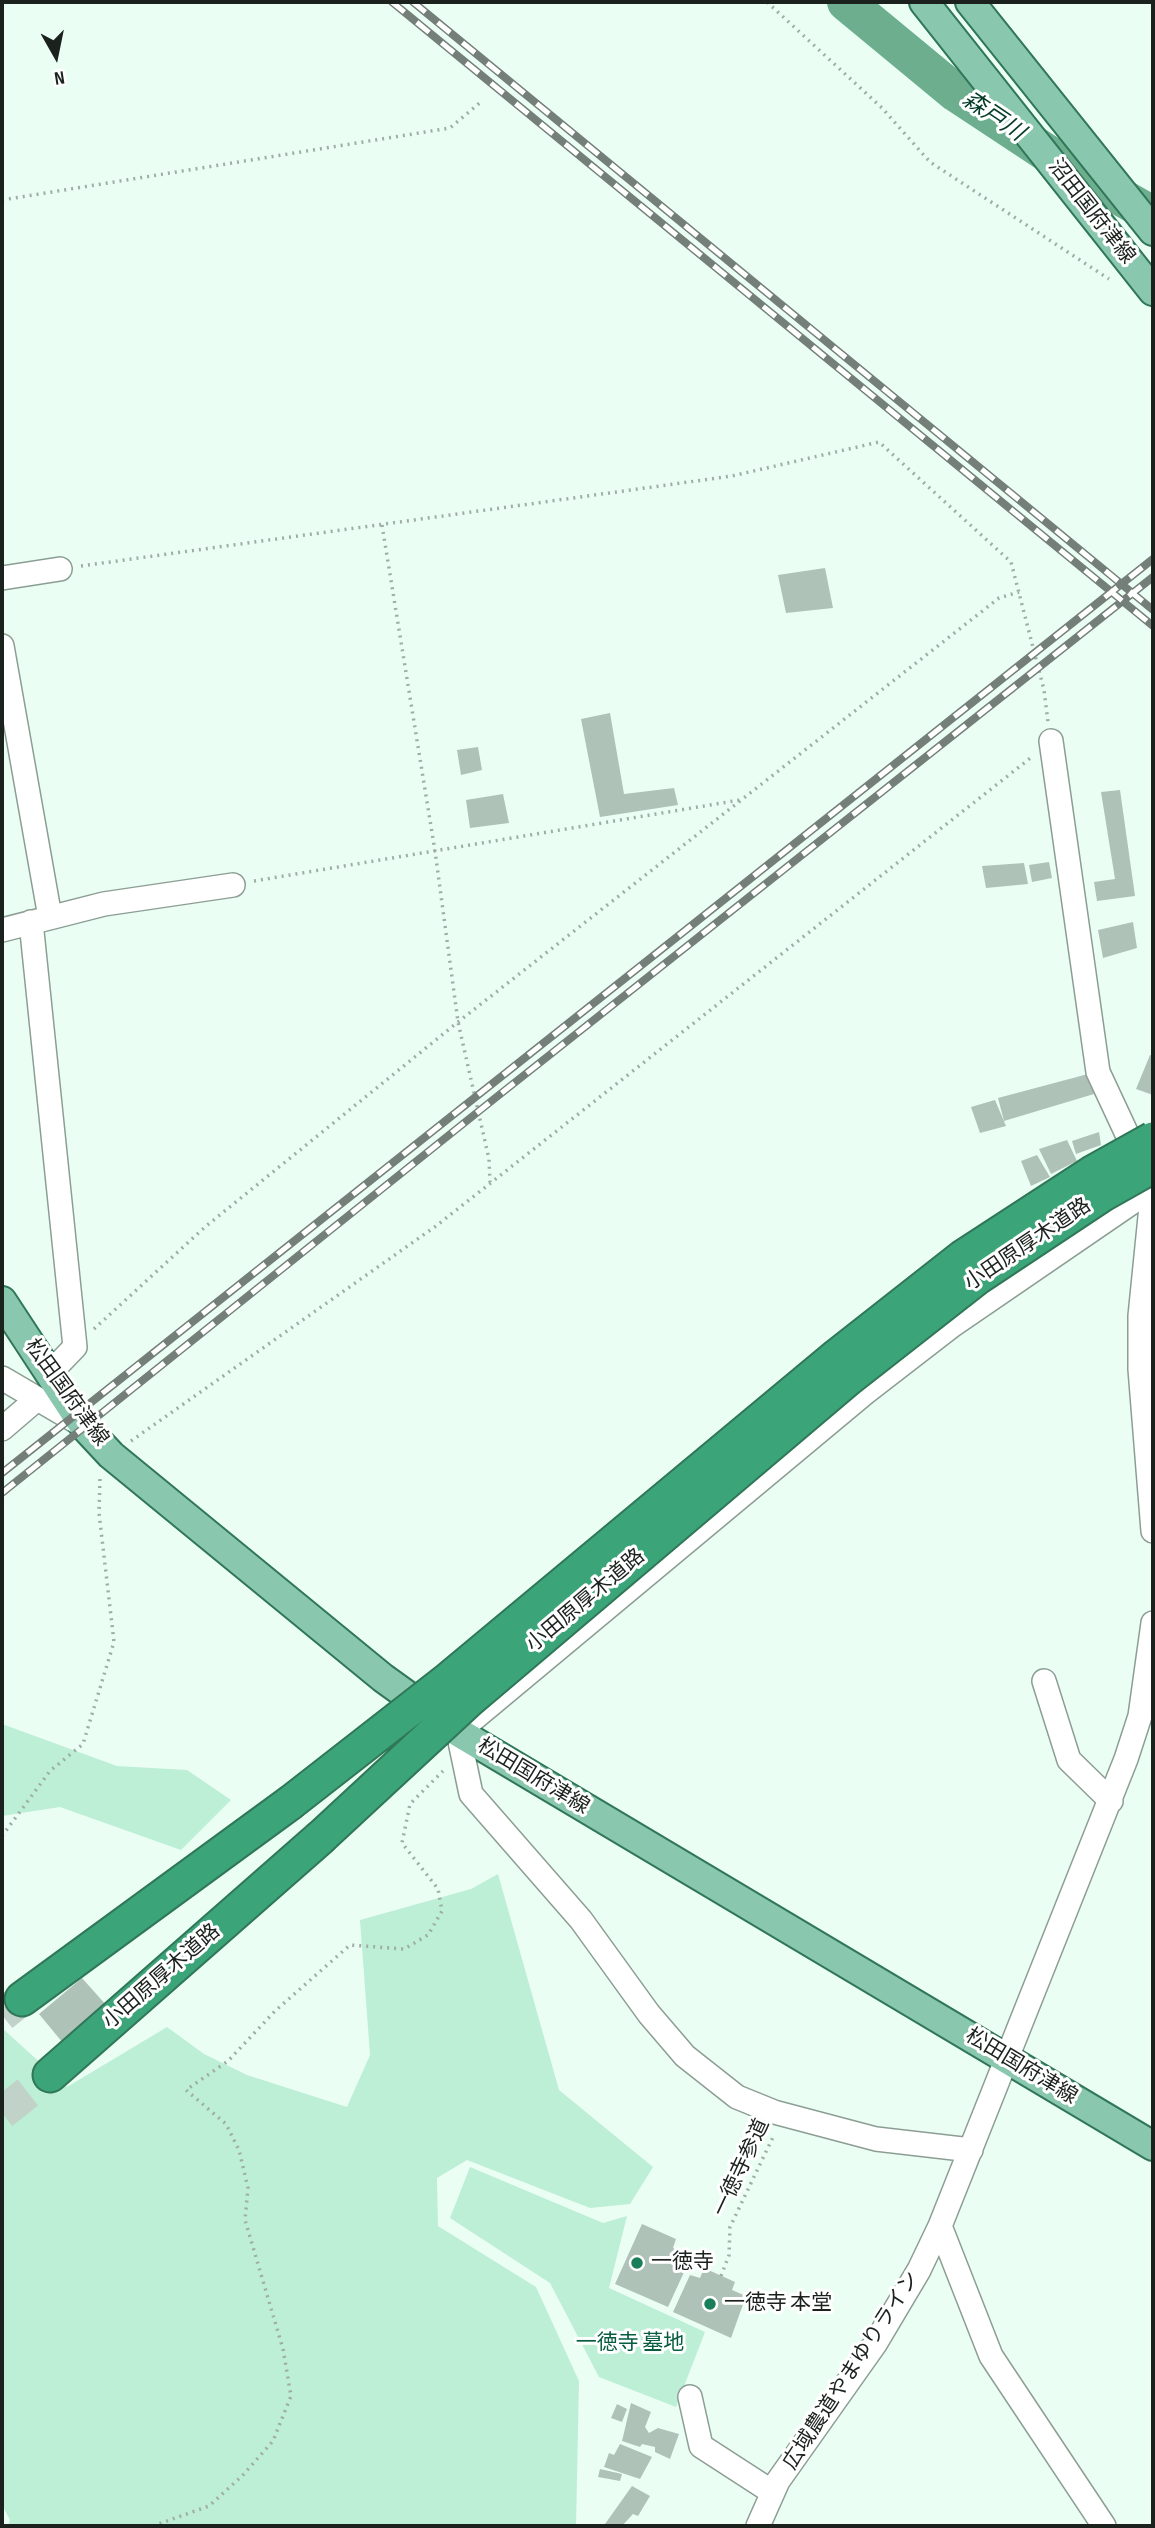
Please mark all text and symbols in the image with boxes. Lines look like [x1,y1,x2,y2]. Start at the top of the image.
north arrow [21,21,91,91]
text: N [53,65,66,89]
water label: 森戸川 [957,86,1029,148]
street label: 沼田国府津線 [1042,155,1140,269]
street label: 小田原厚木道路 [960,1193,1096,1297]
street label: 松田国府津線 [19,1335,113,1451]
street label: 小田原厚木道路 [522,1544,650,1658]
street label: 松田国府津線 [473,1734,593,1820]
street label: 小田原厚木道路 [98,1919,226,2035]
street label: 松田国府津線 [961,2024,1081,2110]
street label: 一徳寺参道 [708,2115,776,2221]
place label: 一徳寺 [651,2250,714,2276]
marker: 一徳寺 [629,2255,645,2271]
street label: 広域農道やまゆりライン [779,2267,925,2475]
place label: 一徳寺 本堂 [724,2291,832,2317]
marker: 一徳寺 本堂 [702,2296,718,2312]
park label: 一徳寺 墓地 [576,2331,684,2357]

